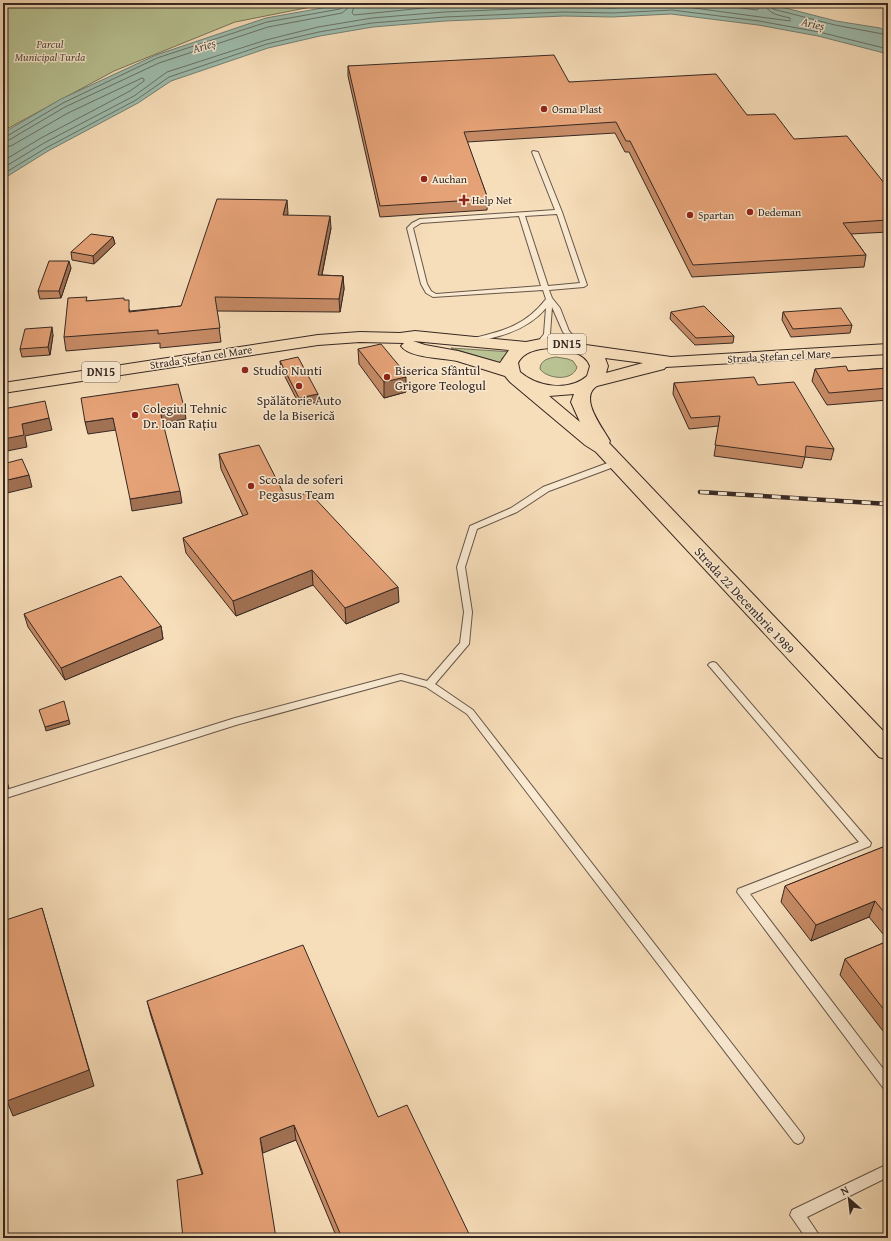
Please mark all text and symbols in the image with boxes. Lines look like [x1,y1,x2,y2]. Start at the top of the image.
water label: Arieș [799,12,827,35]
water label: Arieș [189,34,218,57]
park label: Parcul Municipal Turda [15,36,85,65]
place label: Osma Plast [552,101,602,117]
marker: Osma Plast [539,104,549,114]
place label: Auchan [432,171,468,187]
marker: Auchan [419,174,429,184]
place label: Help Net [472,192,512,208]
marker: Help Net [459,195,469,205]
place label: Dedeman [758,204,802,220]
place label: Spartan [698,207,735,223]
marker: Dedeman [745,207,755,217]
marker: Spartan [685,210,695,220]
road number: DN15 [548,334,586,354]
street label: Strada Ștefan cel Mare [149,341,253,373]
street label: Strada Ștefan cel Mare [727,345,831,367]
place label: Studio Nunti [253,361,322,380]
place label: Biserica Sfântul Grigore Teologul [395,361,486,395]
road number: DN15 [82,362,120,382]
marker: Studio Nunti [240,365,250,375]
marker: Biserica Sfântul Grigore Teologul [382,372,392,382]
marker: Spălătorie Auto de la Biserică [294,381,304,391]
place label: Spălătorie Auto de la Biserică [257,391,342,425]
place label: Colegiul Tehnic Dr. Ioan Rațiu [143,399,227,433]
marker: Colegiul Tehnic Dr. Ioan Rațiu [130,410,140,420]
place label: Scoala de soferi Pegasus Team [259,470,344,504]
marker: Scoala de soferi Pegasus Team [246,481,256,491]
street label: Strada 22 Decembrie 1989 [690,543,799,658]
north arrow [829,1179,869,1219]
text: N [837,1181,852,1199]

